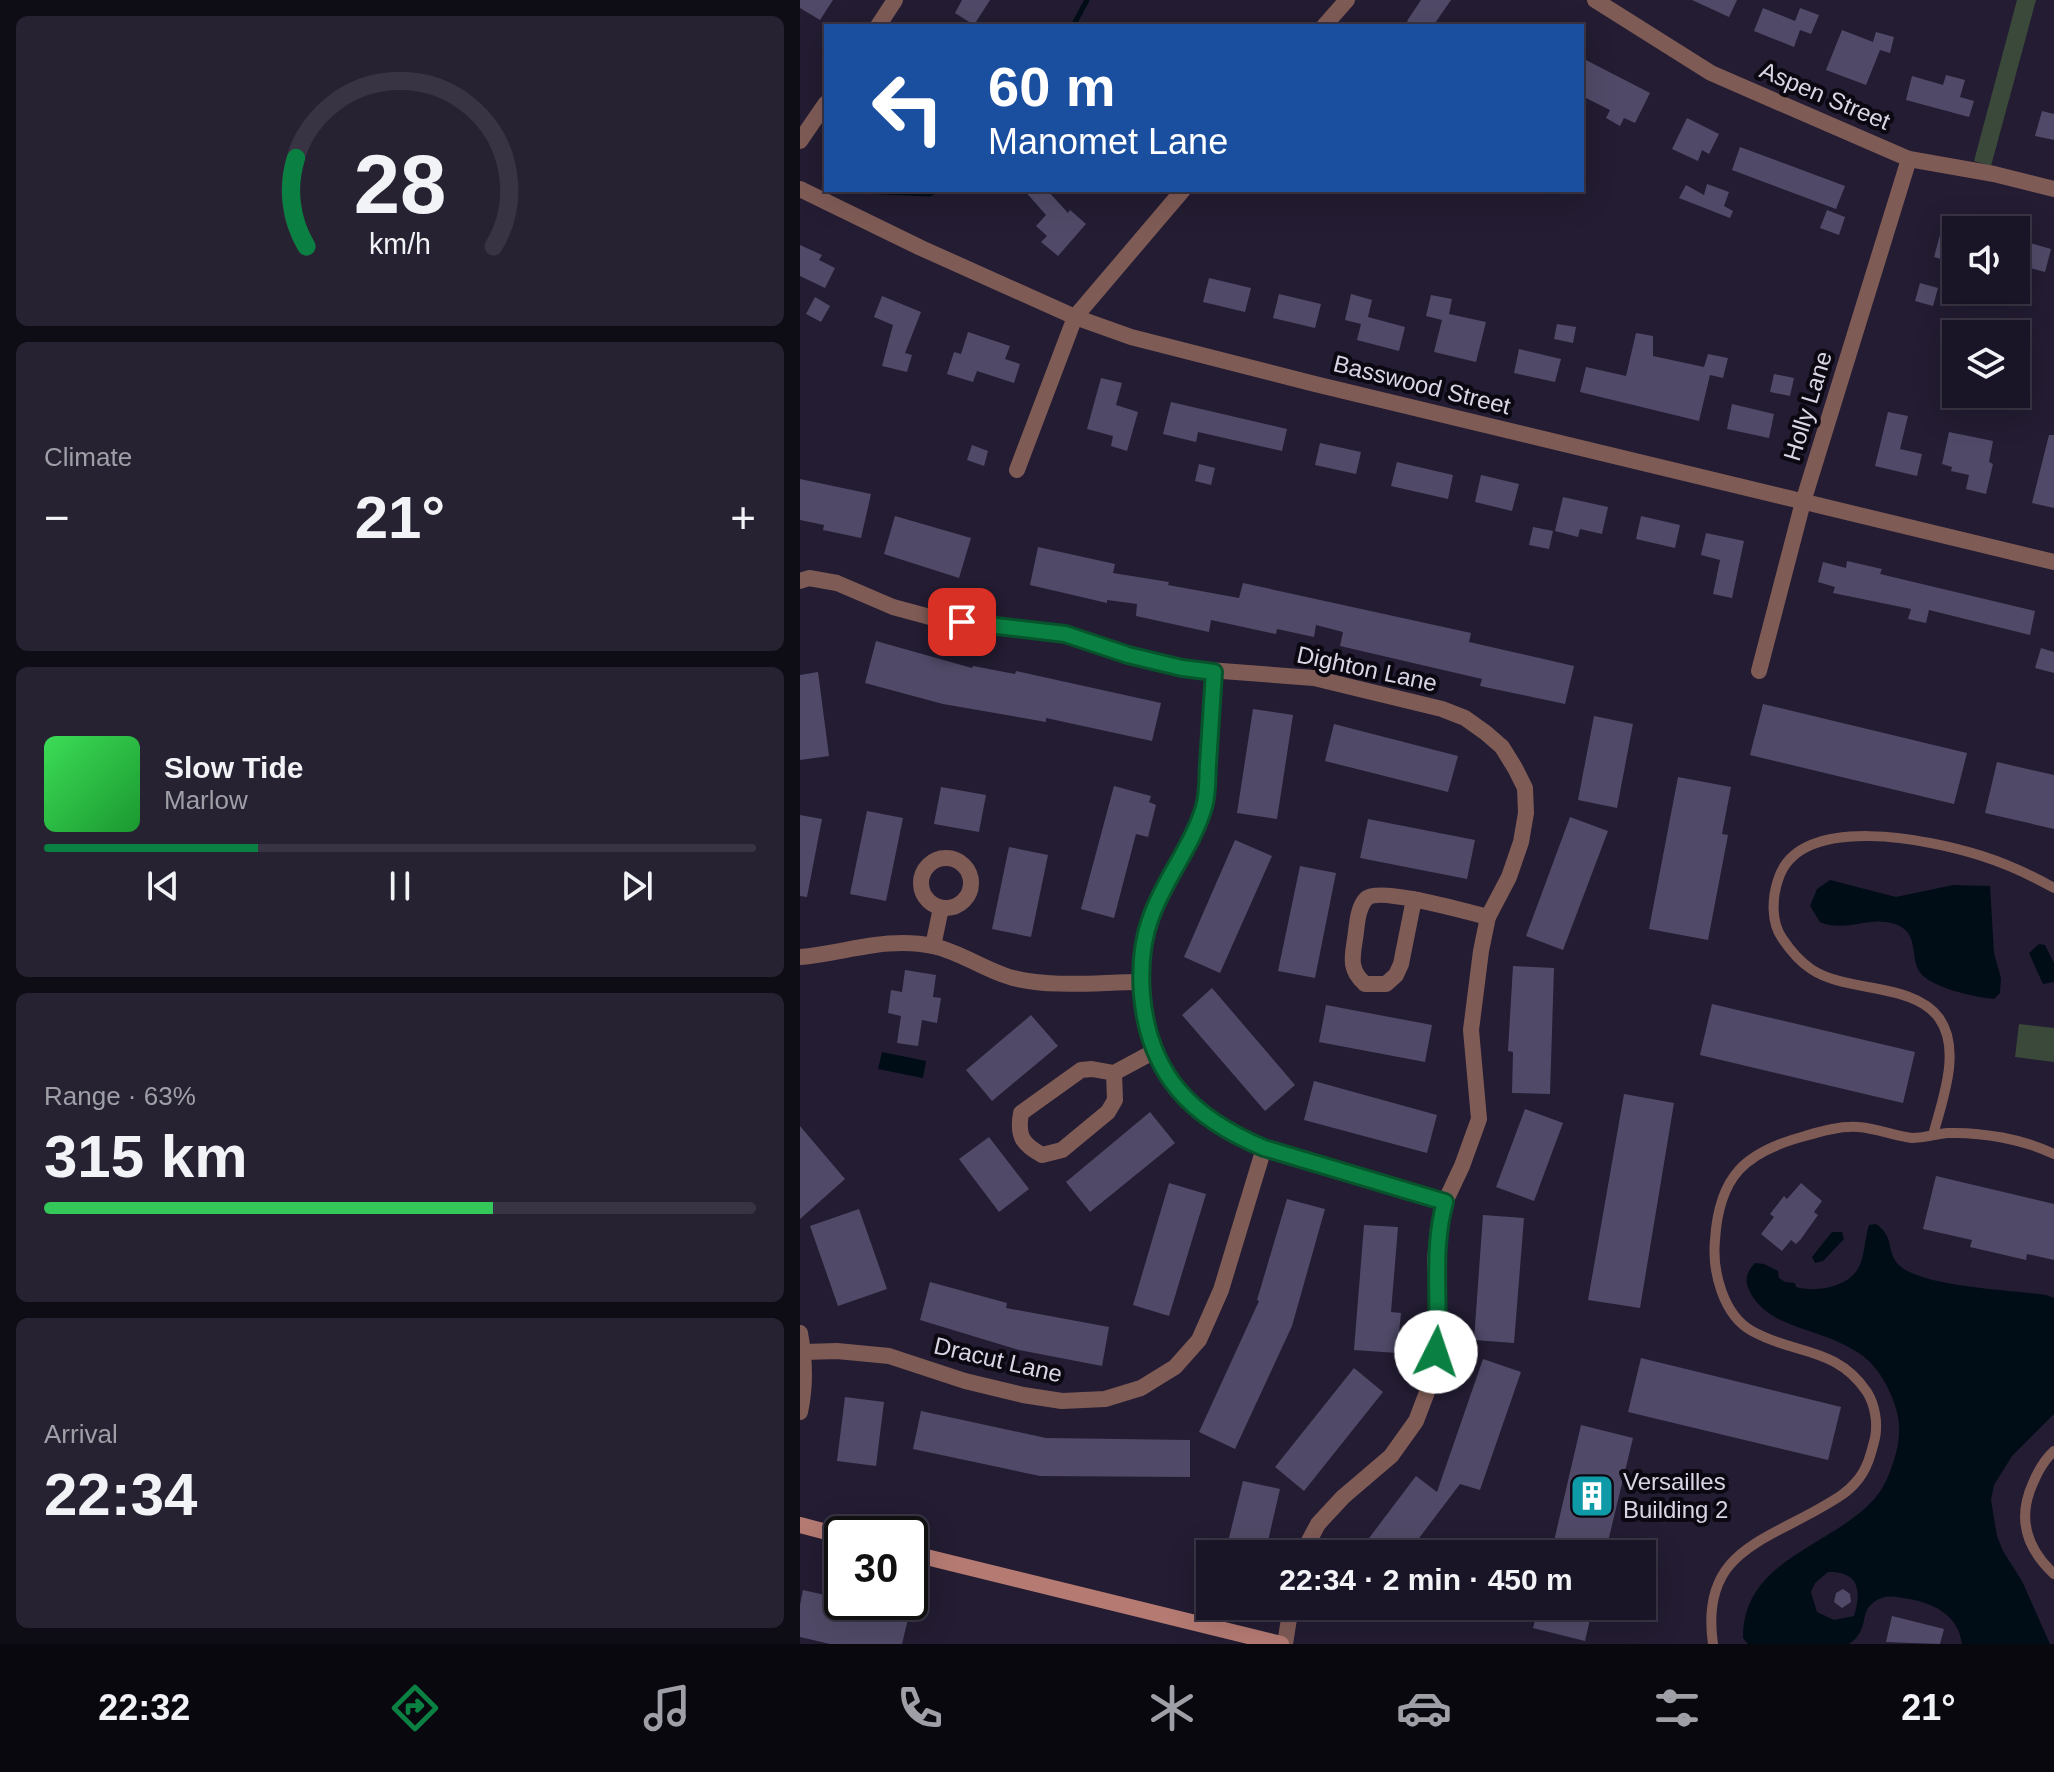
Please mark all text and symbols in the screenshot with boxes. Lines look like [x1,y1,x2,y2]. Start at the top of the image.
text: 60 m [988,55,1116,118]
icon: left [856,56,960,160]
street label: Aspen Street [1756,56,1895,135]
text: Manomet Lane [988,121,1228,162]
text: 28 [354,137,446,230]
map controls [1942,216,2030,408]
button: sound [1942,216,2030,304]
text: km/h [369,228,431,260]
button: layers [1942,320,2030,408]
street label: Holly Lane [1778,348,1837,464]
street label: Basswood Street [1331,349,1514,420]
text: Climate [44,442,132,472]
text: 21° [355,484,445,551]
text: − [44,493,70,542]
text: + [730,493,756,542]
pin [928,588,996,656]
icon: arrive [940,600,984,644]
street label: Dighton Lane [1294,640,1440,697]
text: Slow Tide [164,751,303,784]
text: Marlow [164,785,248,815]
icon: previous [141,864,185,908]
icon: pause [378,864,422,908]
icon: next [615,864,659,908]
text: Range · 63% [44,1081,196,1111]
text: 315 km [44,1123,248,1190]
position arrow [1394,1310,1478,1394]
street label: Dracut Lane [931,1332,1065,1387]
text: Arrival [44,1419,118,1449]
text: 22:34 [44,1461,197,1528]
place label: Versailles Building 2 [1623,1468,1728,1523]
building icon: Versailles Building 2 [1568,1472,1616,1520]
speed limit sign: 30 [824,1516,928,1620]
text: 22:34 · 2 min · 450 m [1279,1563,1573,1596]
icon: directions [387,1680,443,1736]
icon: music [639,1680,695,1736]
icon: phone [892,1680,948,1736]
icon: climate [1144,1680,1200,1736]
icon: car [1396,1680,1452,1736]
icon: filters [1649,1680,1705,1736]
text: 22:32 [98,1687,190,1728]
text: 21° [1901,1687,1956,1728]

